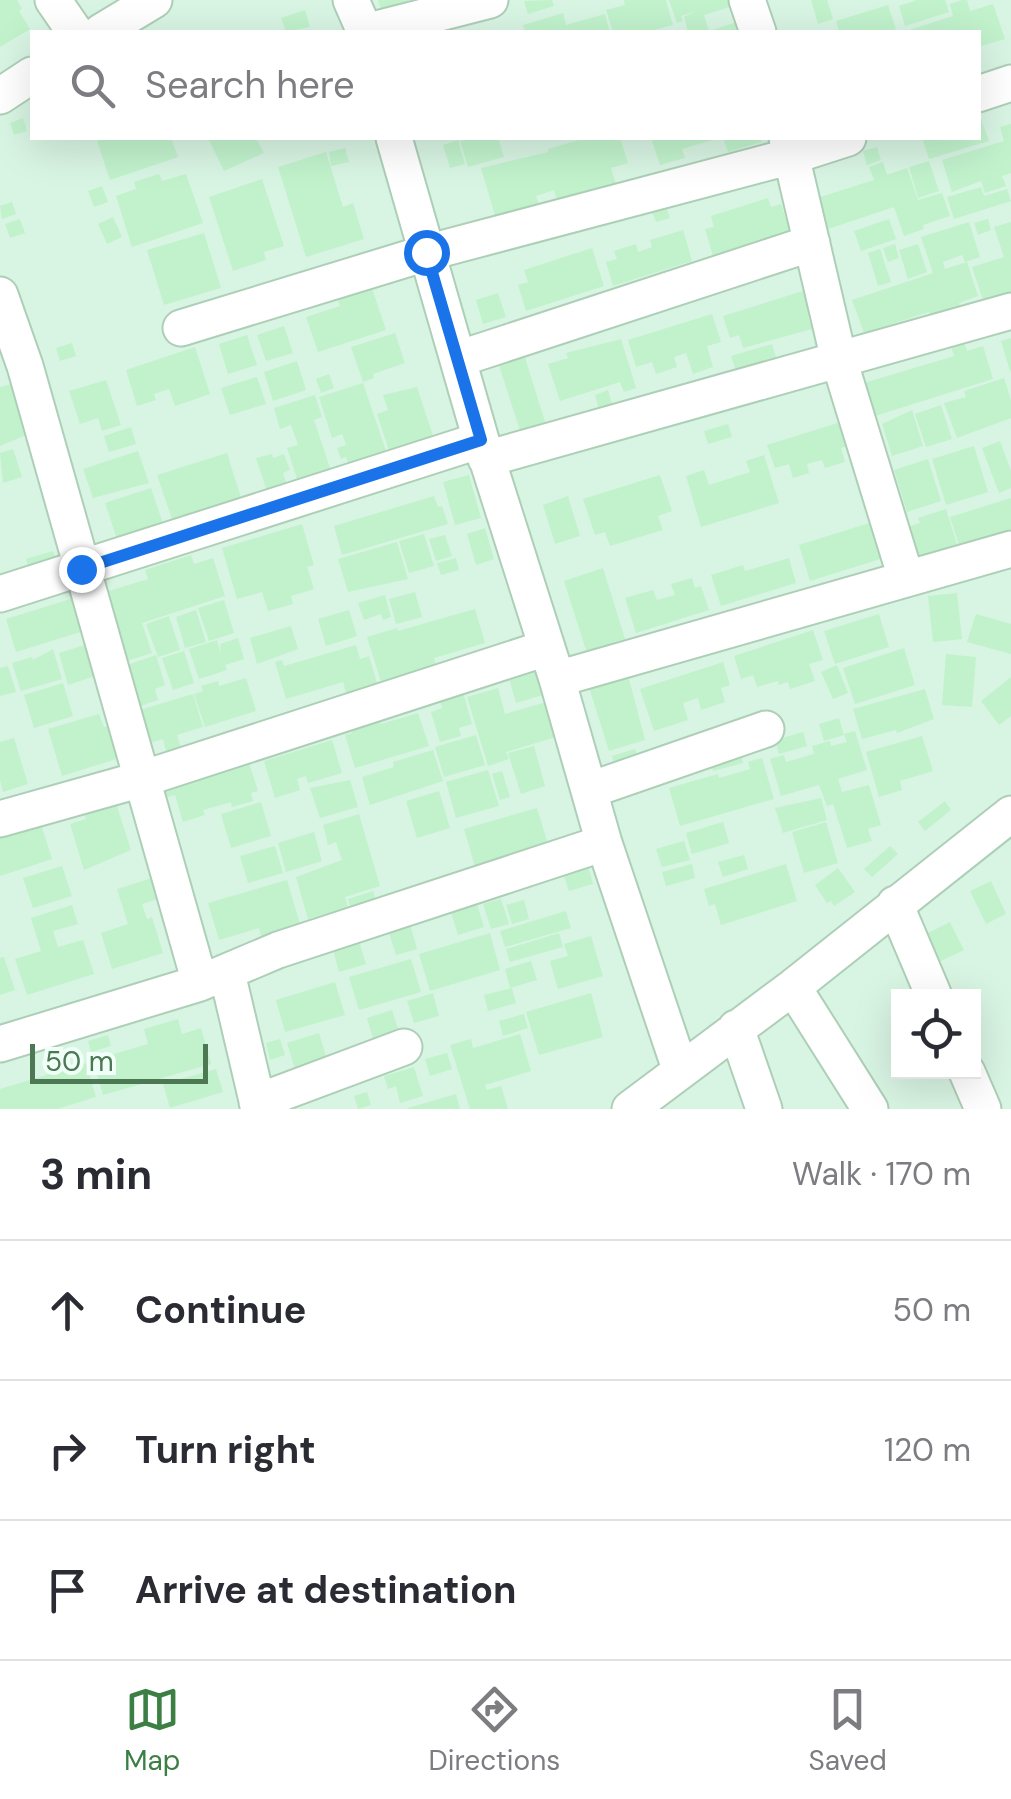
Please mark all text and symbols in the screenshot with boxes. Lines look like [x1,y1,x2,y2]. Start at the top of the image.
search box [30,30,981,140]
icon: search [65,58,120,113]
text: Search here [145,60,355,110]
route start [404,230,450,276]
route end [59,547,105,593]
map controls [891,989,981,1079]
button: locate [891,989,981,1079]
scale bar [30,1039,208,1084]
text: 50 m [45,1043,114,1080]
text: 3 min [40,1147,152,1202]
text: Walk · 170 m [792,1153,971,1195]
icon: ahead [40,1283,95,1338]
text: Continue [135,1285,306,1335]
text: 50 m [893,1289,971,1331]
icon: right [40,1423,95,1478]
text: Turn right [135,1425,316,1475]
text: 120 m [884,1429,971,1471]
icon: arrive [40,1563,95,1618]
text: Arrive at destination [135,1565,517,1615]
tab: Map [124,1682,180,1779]
tab: Directions [429,1682,560,1779]
tab: Saved [808,1682,887,1779]

